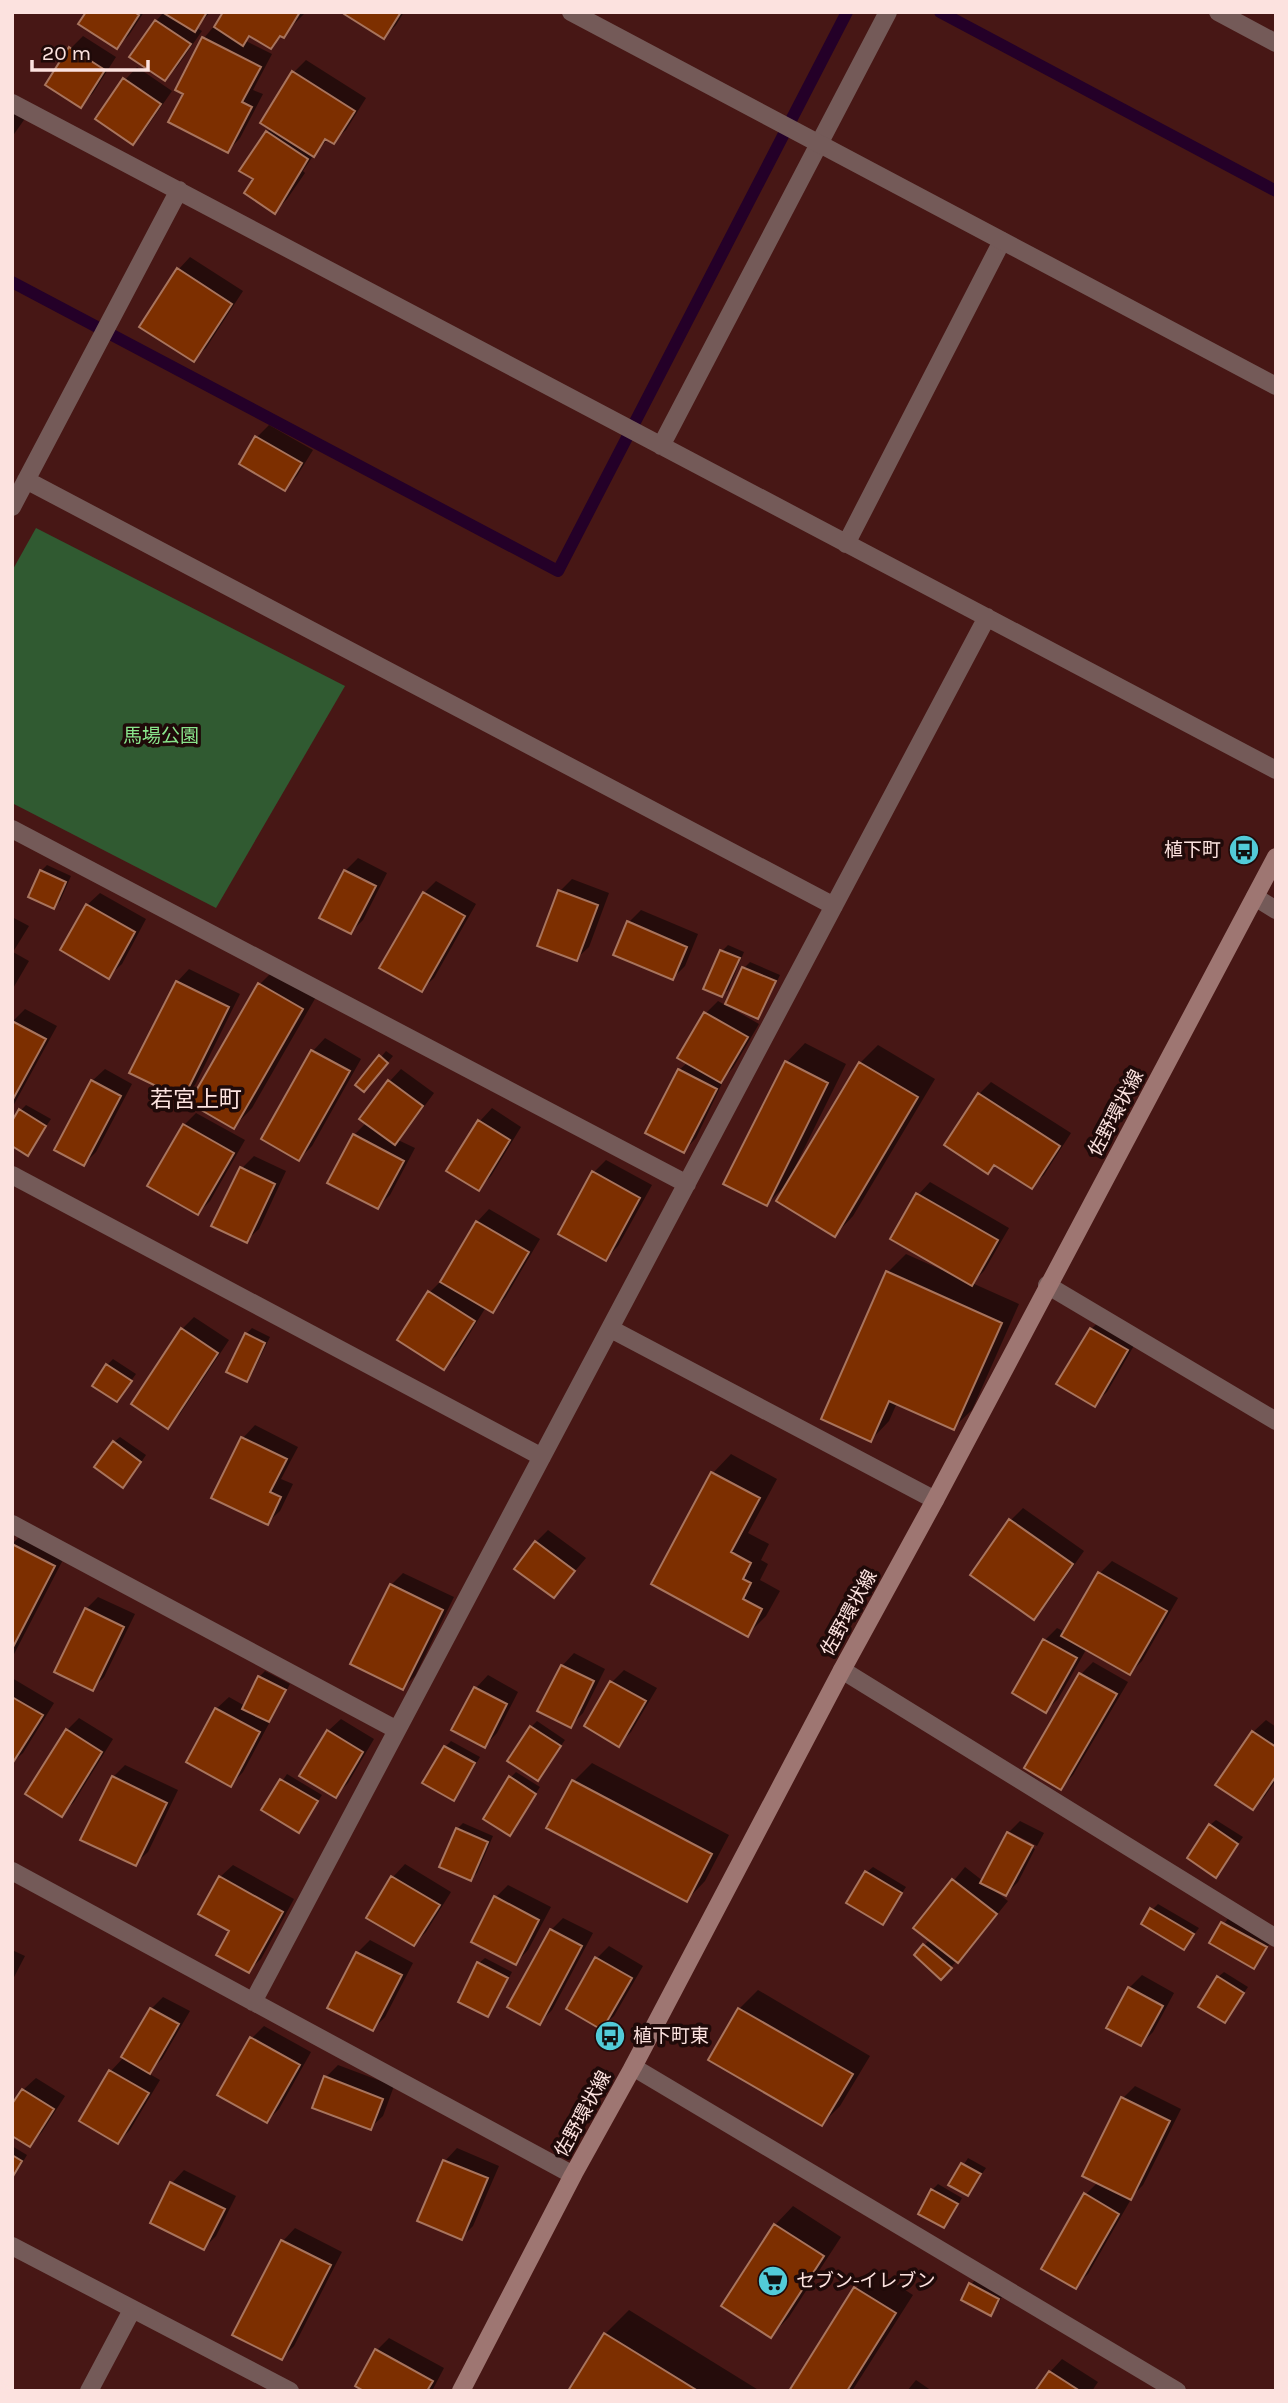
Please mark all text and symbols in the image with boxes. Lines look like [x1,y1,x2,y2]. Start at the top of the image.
scale bar [32,28,147,72]
text: 20 m [42,41,91,65]
park label: 馬場公園 [123,725,199,747]
bus stop icon: 植下町 [1227,833,1261,867]
place label: 植下町 [1164,839,1221,861]
street label: 佐野環状線 [1084,1066,1148,1160]
district label: 若宮上町 [150,1086,242,1113]
street label: 佐野環状線 [816,1566,882,1660]
bus stop icon: 植下町東 [593,2019,627,2053]
place label: 植下町東 [633,2025,709,2047]
street label: 佐野環状線 [550,2067,616,2161]
supermarket icon: セブン-イレブン [756,2264,790,2298]
place label: セブン-イレブン [796,2270,936,2292]

